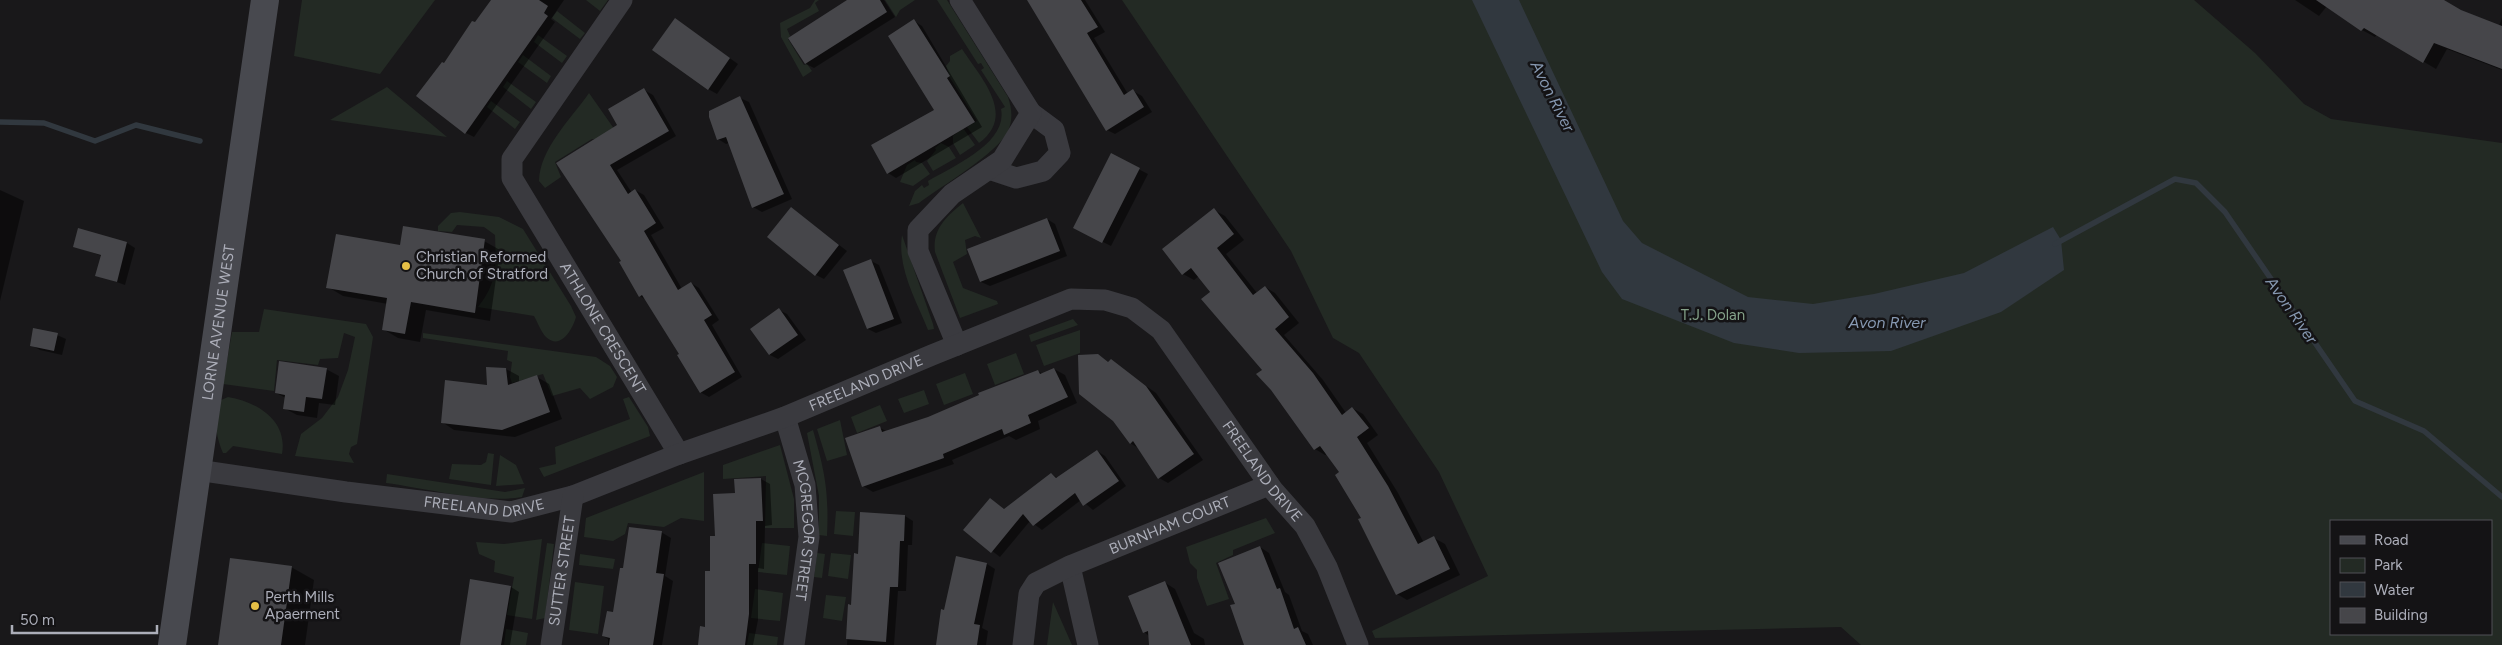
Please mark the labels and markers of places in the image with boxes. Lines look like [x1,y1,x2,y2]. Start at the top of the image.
place label: Christian Reformed Church of Stratford [416,248,548,283]
marker: Christian Reformed Church of Stratford [400,260,412,272]
place label: Perth Mills Apaerment [265,588,340,623]
marker: Perth Mills Apaerment [249,600,261,612]

